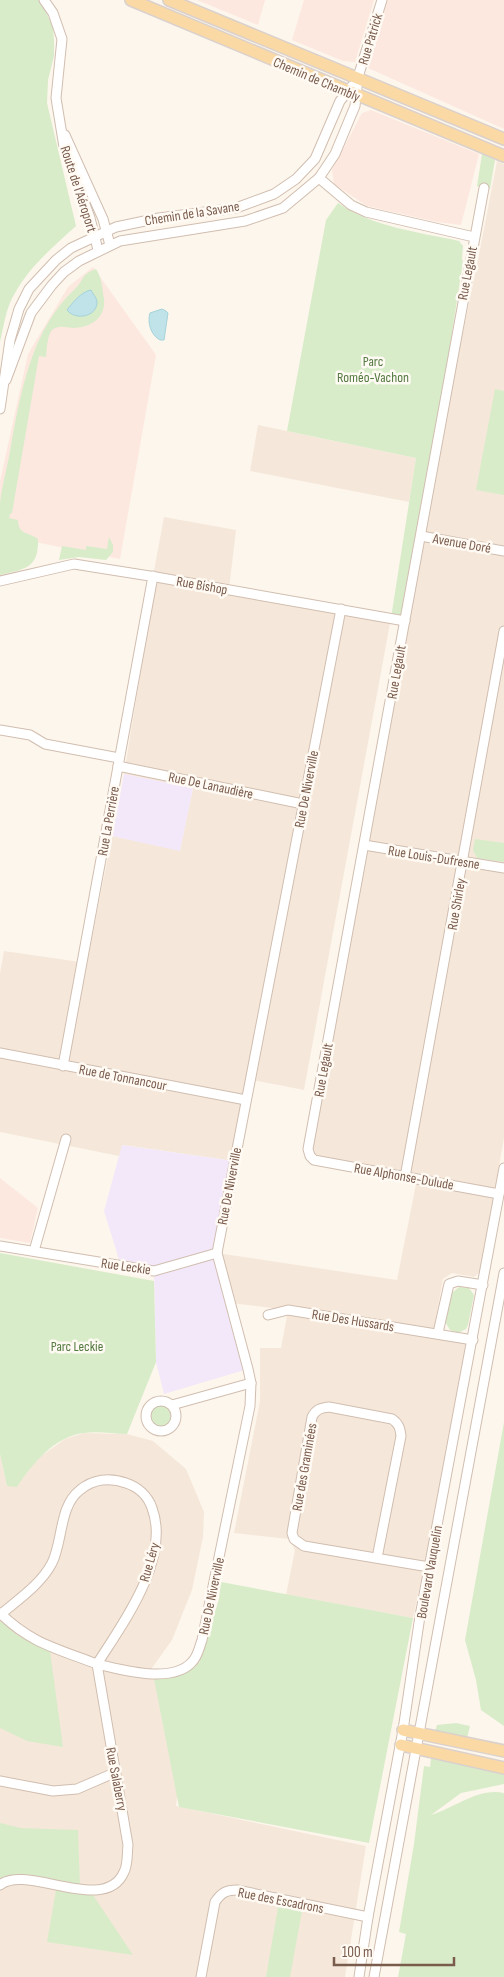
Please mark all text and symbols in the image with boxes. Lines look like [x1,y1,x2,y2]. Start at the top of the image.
street label: Rue Patrick [355,11,387,67]
street label: Chemin de Chambly [271,53,363,106]
street label: Route de l'Aéroport [57,144,101,235]
street label: Chemin de la Savane [144,198,241,229]
street label: Rue Legault [454,245,481,301]
park label: Parc Roméo-Vachon [337,353,409,386]
street label: Avenue Doré [431,530,492,557]
street label: Rue Bishop [175,573,229,598]
street label: Rue Legault [383,644,410,700]
street label: Rue De Niverville [291,749,322,829]
street label: Rue De Lanaudière [167,768,255,803]
street label: Rue La Perrière [94,785,123,857]
street label: Rue Louis-Dufresne [387,842,481,873]
street label: Rue Shirley [444,876,470,931]
street label: Rue Legault [310,1042,337,1098]
street label: Rue de Tonnancour [78,1061,168,1094]
street label: Rue De Niverville [214,1146,245,1226]
street label: Rue Alphonse-Dulude [353,1159,455,1194]
street label: Rue Leckie [100,1255,152,1278]
street label: Rue Des Hussards [311,1306,395,1335]
park label: Parc Leckie [51,1338,103,1355]
street label: Rue des Graminées [288,1422,321,1512]
street label: Boulevard Vauquelin [413,1524,446,1620]
street label: Rue Léry [136,1540,163,1584]
street label: Rue De Niverville [195,1556,228,1636]
street label: Rue Salaberry [102,1746,131,1813]
street label: Rue des Escadrons [237,1884,325,1917]
scale bar [334,1934,454,1966]
text: 100 m [342,1943,373,1962]

